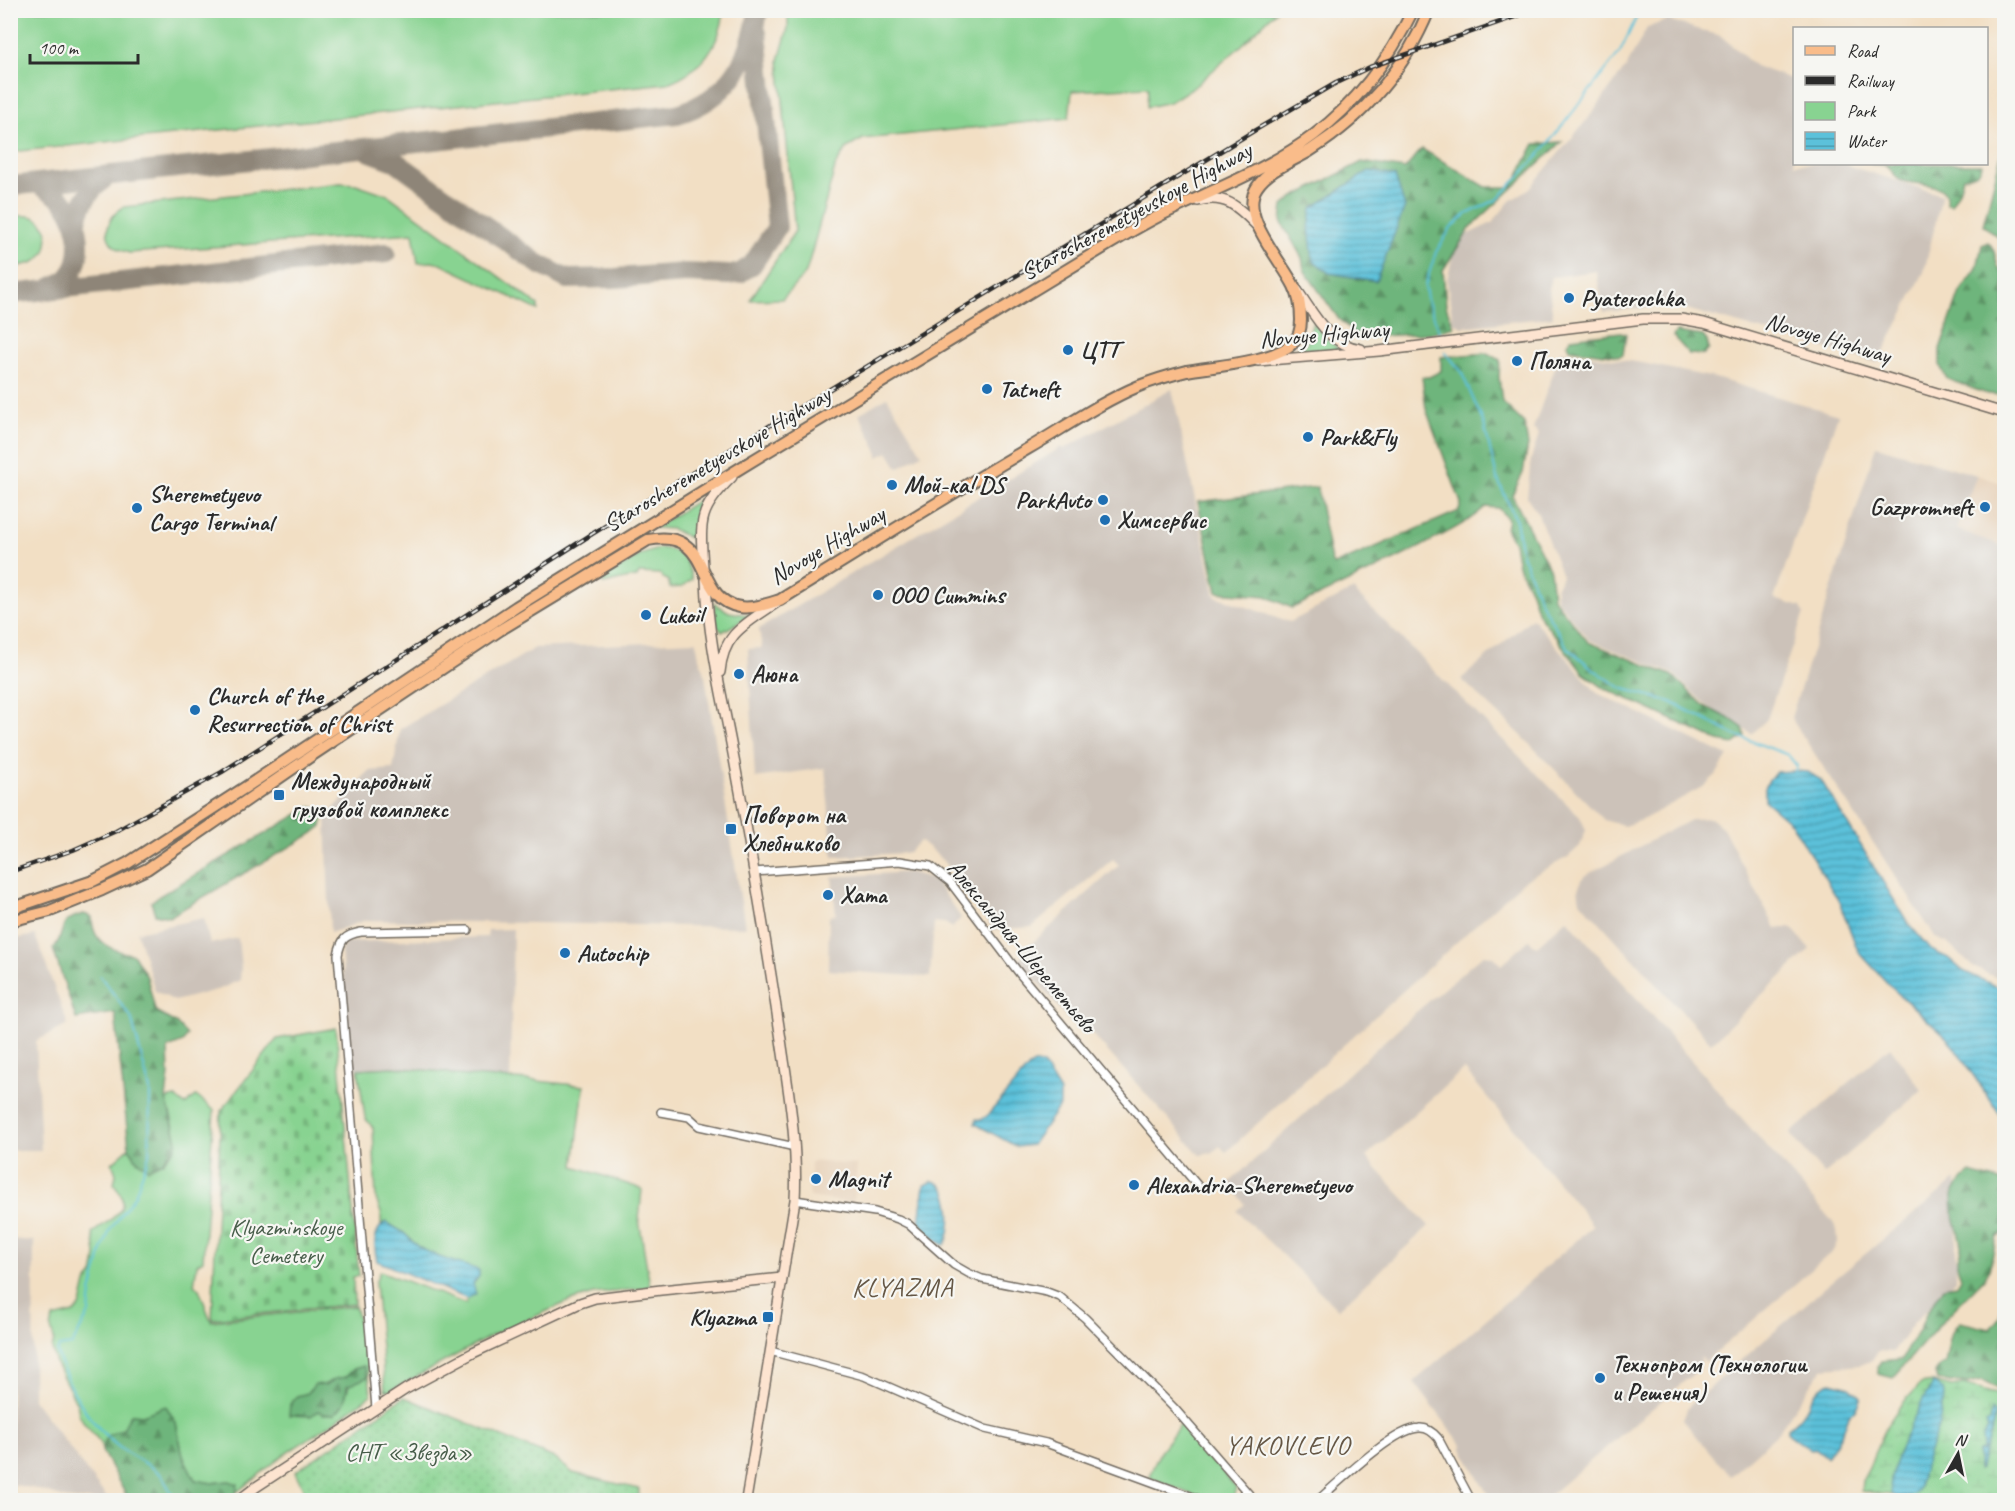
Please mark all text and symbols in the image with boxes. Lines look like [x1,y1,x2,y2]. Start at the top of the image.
scale bar [30,27,138,65]
legend [1793,27,1988,165]
text: 100 m [39,37,80,59]
text: Road [1847,40,1880,62]
text: Railway [1847,70,1895,92]
text: Park [1847,100,1877,122]
text: Water [1847,130,1888,152]
street label: Starosheremetyevskoye Highway [1015,134,1258,287]
place label: Pyaterochka [1581,283,1686,313]
marker: Pyaterochka [1562,291,1576,305]
street label: Novoye Highway [1762,306,1896,371]
street label: Novoye Highway [1258,313,1392,355]
place label: ЦТТ [1080,335,1126,365]
marker: ЦТТ [1061,343,1075,357]
place label: Поляна [1529,346,1593,376]
marker: Поляна [1510,354,1524,368]
place label: Tatneft [999,374,1063,404]
street label: Starosheremetyevskoye Highway [598,378,838,539]
marker: Tatneft [980,382,994,396]
place label: Park&Fly [1320,422,1398,452]
marker: Park&Fly [1301,430,1315,444]
place label: Мой-ка! DS [904,470,1009,500]
marker: Мой-ка! DS [885,478,899,492]
place label: Sheremetyevo Cargo Terminal [149,479,278,537]
place label: ParkAvto [1016,485,1093,515]
place label: Gazpromneft [1870,492,1976,522]
marker: ParkAvto [1096,493,1110,507]
street label: Novoye Highway [764,498,892,591]
marker: Gazpromneft [1978,500,1992,514]
marker: Sheremetyevo Cargo Terminal [130,501,144,515]
place label: Химсервис [1117,505,1208,535]
marker: Химсервис [1098,513,1112,527]
place label: OOO Cummins [890,580,1007,610]
marker: OOO Cummins [871,588,885,602]
place label: Lukoil [658,600,708,630]
marker: Lukoil [639,608,653,622]
place label: Аюна [751,659,799,689]
marker: Аюна [732,667,746,681]
place label: Church of the Resurrection of Christ [207,681,394,739]
marker: Church of the Resurrection of Christ [188,703,202,717]
place label: Международный грузовой комплекс [291,766,450,824]
marker: Международный грузовой комплекс [272,788,286,802]
place label: Поворот на Хлебниково [743,800,847,858]
marker: Поворот на Хлебниково [724,822,738,836]
street label: Александрия-Шереметьево [941,853,1105,1041]
place label: Хата [840,880,888,910]
marker: Хата [821,888,835,902]
place label: Autochip [577,938,650,968]
marker: Autochip [558,946,572,960]
place label: Magnit [828,1164,893,1194]
place label: Alexandria-Sheremetyevo [1146,1170,1354,1200]
marker: Magnit [809,1172,823,1186]
marker: Alexandria-Sheremetyevo [1127,1178,1141,1192]
park label: Klyazminskoye Cemetery [230,1212,345,1270]
district label: KLYAZMA [852,1271,954,1304]
place label: Klyazma [689,1302,758,1332]
marker: Klyazma [761,1310,775,1324]
place label: Технопром (Технологии и Решения) [1612,1349,1808,1407]
marker: Технопром (Технологии и Решения) [1593,1371,1607,1385]
north arrow [1928,1424,1988,1484]
district label: YAKOVLEVO [1225,1429,1352,1462]
text: N [1954,1430,1970,1451]
park label: СНТ «Звезда» [345,1437,473,1467]

